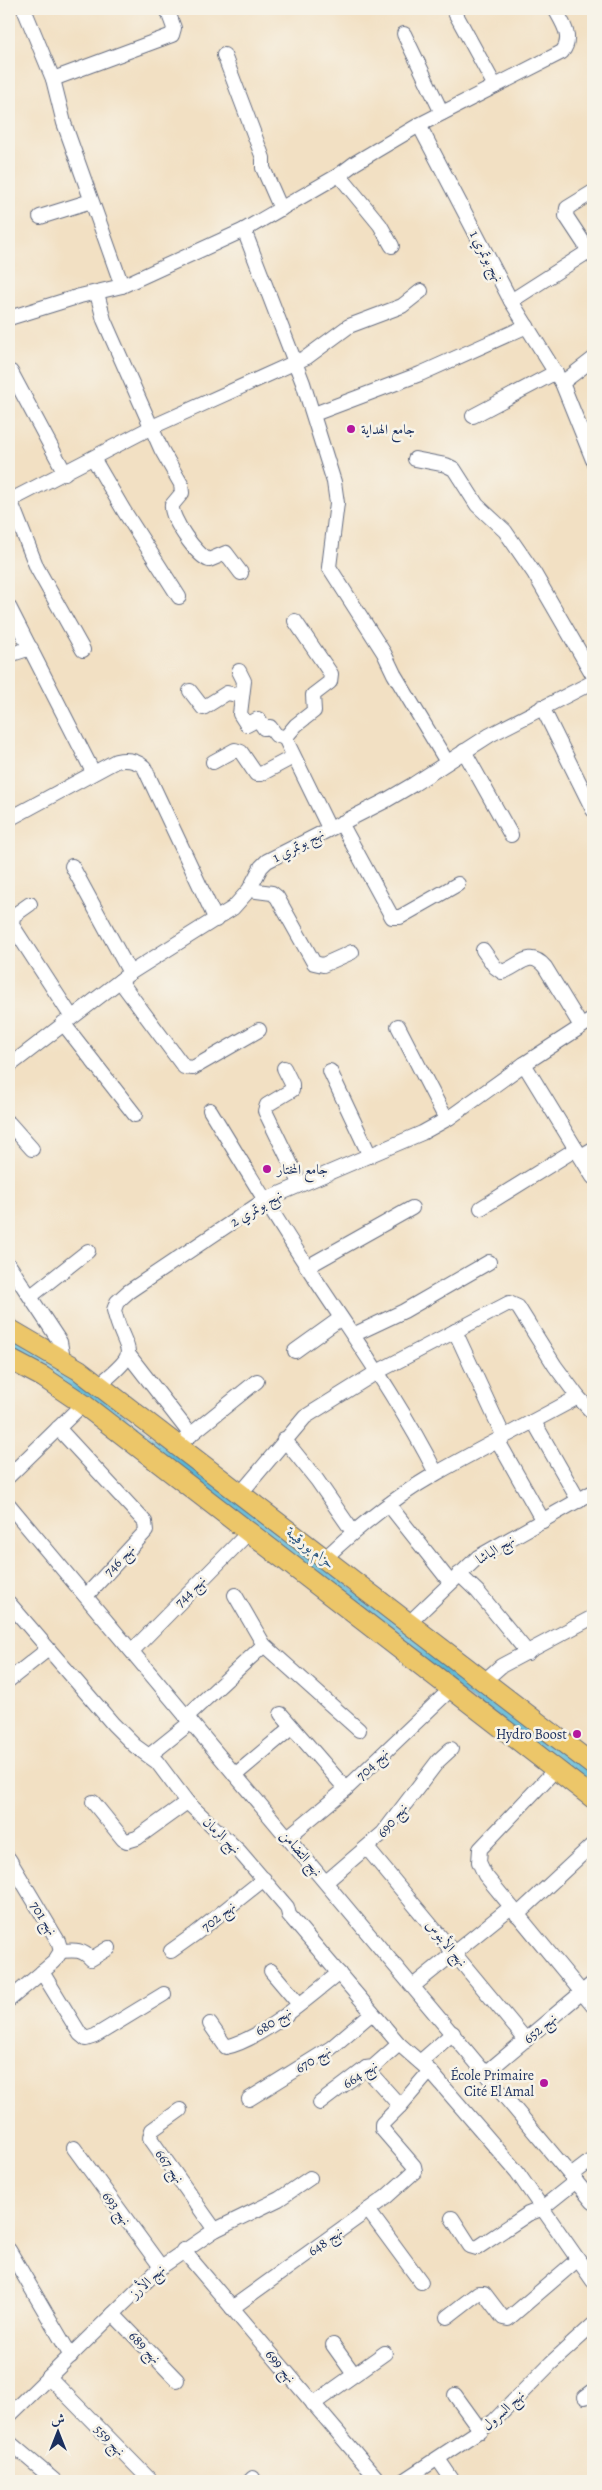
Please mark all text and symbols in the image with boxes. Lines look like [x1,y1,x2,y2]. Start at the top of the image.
street label: نهج بوتمري 1 [462,227,508,287]
place label: جامع الهداية [361,420,415,443]
marker: جامع الهداية [345,423,357,435]
street label: نهج بوتمري 1 [269,824,329,870]
place label: جامع المختار [275,1160,328,1183]
marker: جامع المختار [261,1163,273,1175]
street label: نهج بوتمري 2 [227,1185,287,1234]
water label: حزام بورقيبة [279,1521,340,1576]
street label: نهج الباشا [472,1530,520,1571]
street label: نهج 746 [100,1540,141,1583]
street label: نهج 744 [170,1571,212,1614]
place label: Hydro Boost [496,1725,567,1744]
marker: Hydro Boost [571,1728,583,1740]
street label: نهج 704 [352,1744,395,1787]
street label: نهج 690 [373,1799,415,1844]
street label: نهج الرمان [196,1813,245,1860]
street label: نهج التضامن [274,1826,327,1883]
street label: نهج 701 [23,1897,62,1941]
street label: نهج 702 [197,1897,241,1938]
street label: نهج الأبنوس [419,1915,473,1973]
street label: نهج 680 [251,2003,297,2043]
street label: نهج 652 [520,2009,563,2050]
street label: نهج 670 [292,2041,336,2080]
street label: نهج 664 [339,2056,383,2096]
place label: École Primaire Cité El Amal [450,2066,535,2101]
marker: École Primaire Cité El Amal [538,2077,550,2089]
street label: نهج 667 [148,2145,188,2189]
street label: نهج 693 [95,2187,135,2231]
street label: نهج 648 [304,2222,348,2263]
street label: نهج الأرز [123,2259,171,2306]
street label: نهج 689 [122,2327,165,2370]
street label: نهج 699 [259,2346,300,2389]
street label: نهج السرول [478,2386,531,2437]
north arrow [32,2408,82,2458]
text: ش [51,2410,65,2429]
street label: نهج 559 [88,2420,130,2463]

